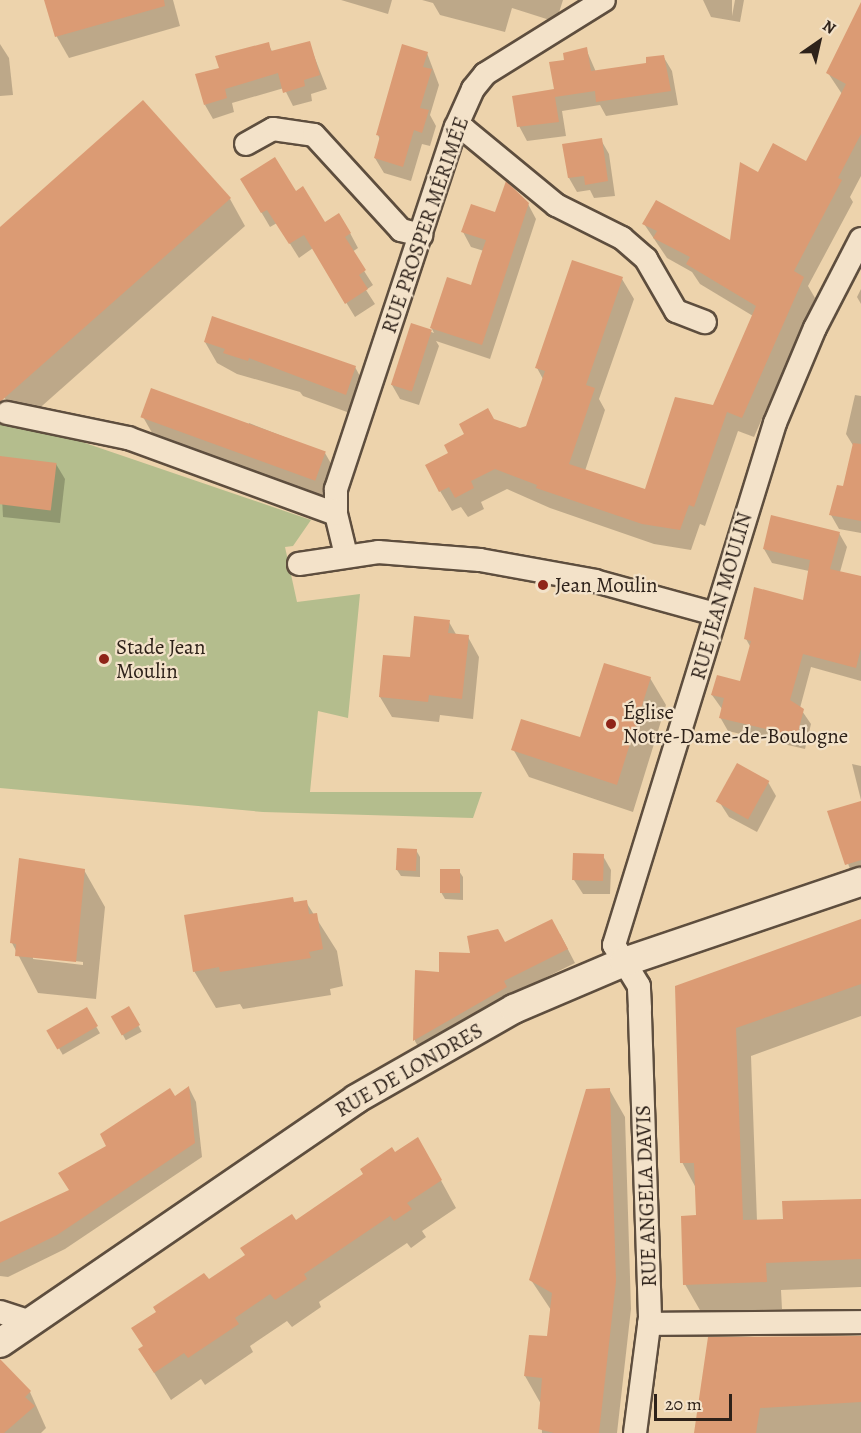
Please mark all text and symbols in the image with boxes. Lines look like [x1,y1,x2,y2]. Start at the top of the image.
north arrow [789,12,849,72]
text: N [818,15,840,39]
street label: RUE PROSPER MÉRIMÉE [376,113,474,337]
street label: RUE JEAN MOULIN [685,509,757,683]
place label: Jean Moulin [555,572,658,598]
marker: Jean Moulin [536,578,550,592]
place label: Stade Jean Moulin [116,634,205,684]
marker: Stade Jean Moulin [97,652,111,666]
place label: Église Notre-Dame-de-Boulogne [623,699,848,749]
marker: Église Notre-Dame-de-Boulogne [604,717,618,731]
street label: RUE DE LONDRES [331,1018,487,1122]
street label: RUE ANGELA DAVIS [630,1105,662,1287]
scale bar [657,1382,735,1420]
text: 20 m [665,1392,702,1416]

